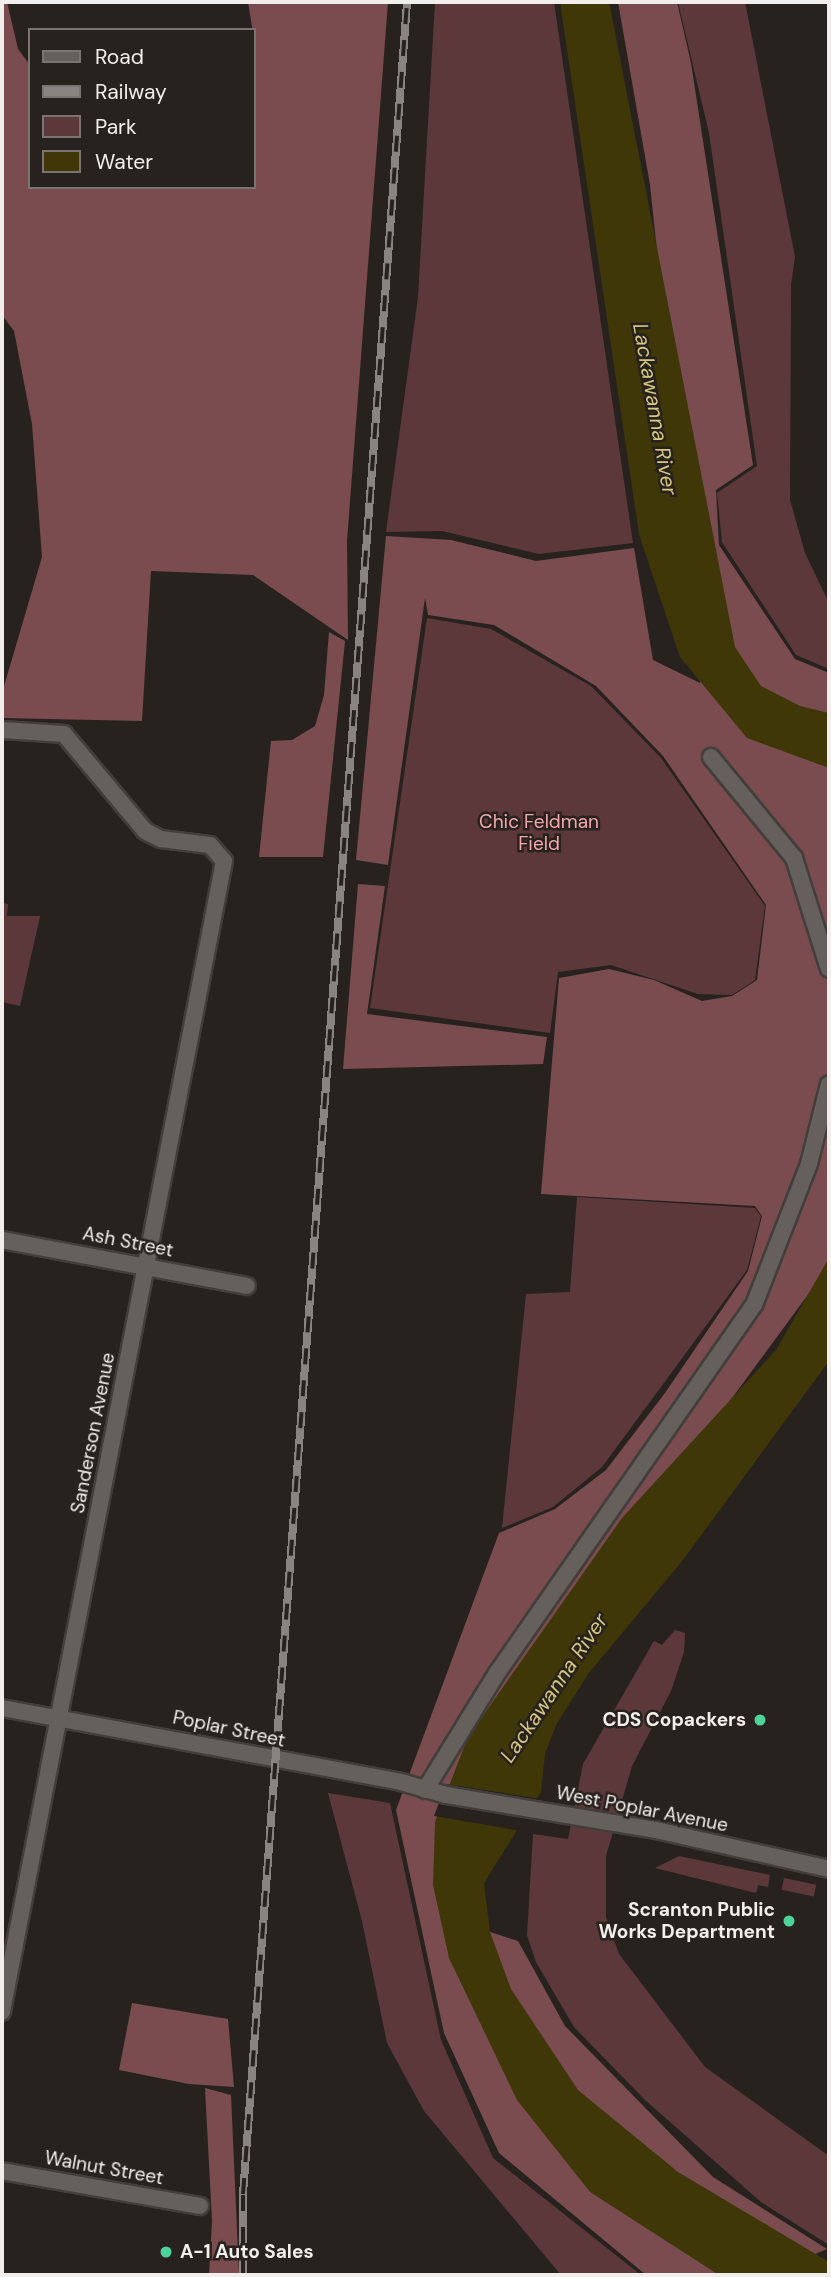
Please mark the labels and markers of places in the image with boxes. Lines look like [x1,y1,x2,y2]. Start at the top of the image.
place label: CDS Copackers [602,1709,746,1731]
marker: CDS Copackers [752,1712,768,1728]
place label: Scranton Public Works Department [599,1899,775,1943]
marker: Scranton Public Works Department [781,1913,797,1929]
place label: A-1 Auto Sales [180,2241,313,2263]
marker: A-1 Auto Sales [158,2244,174,2260]

